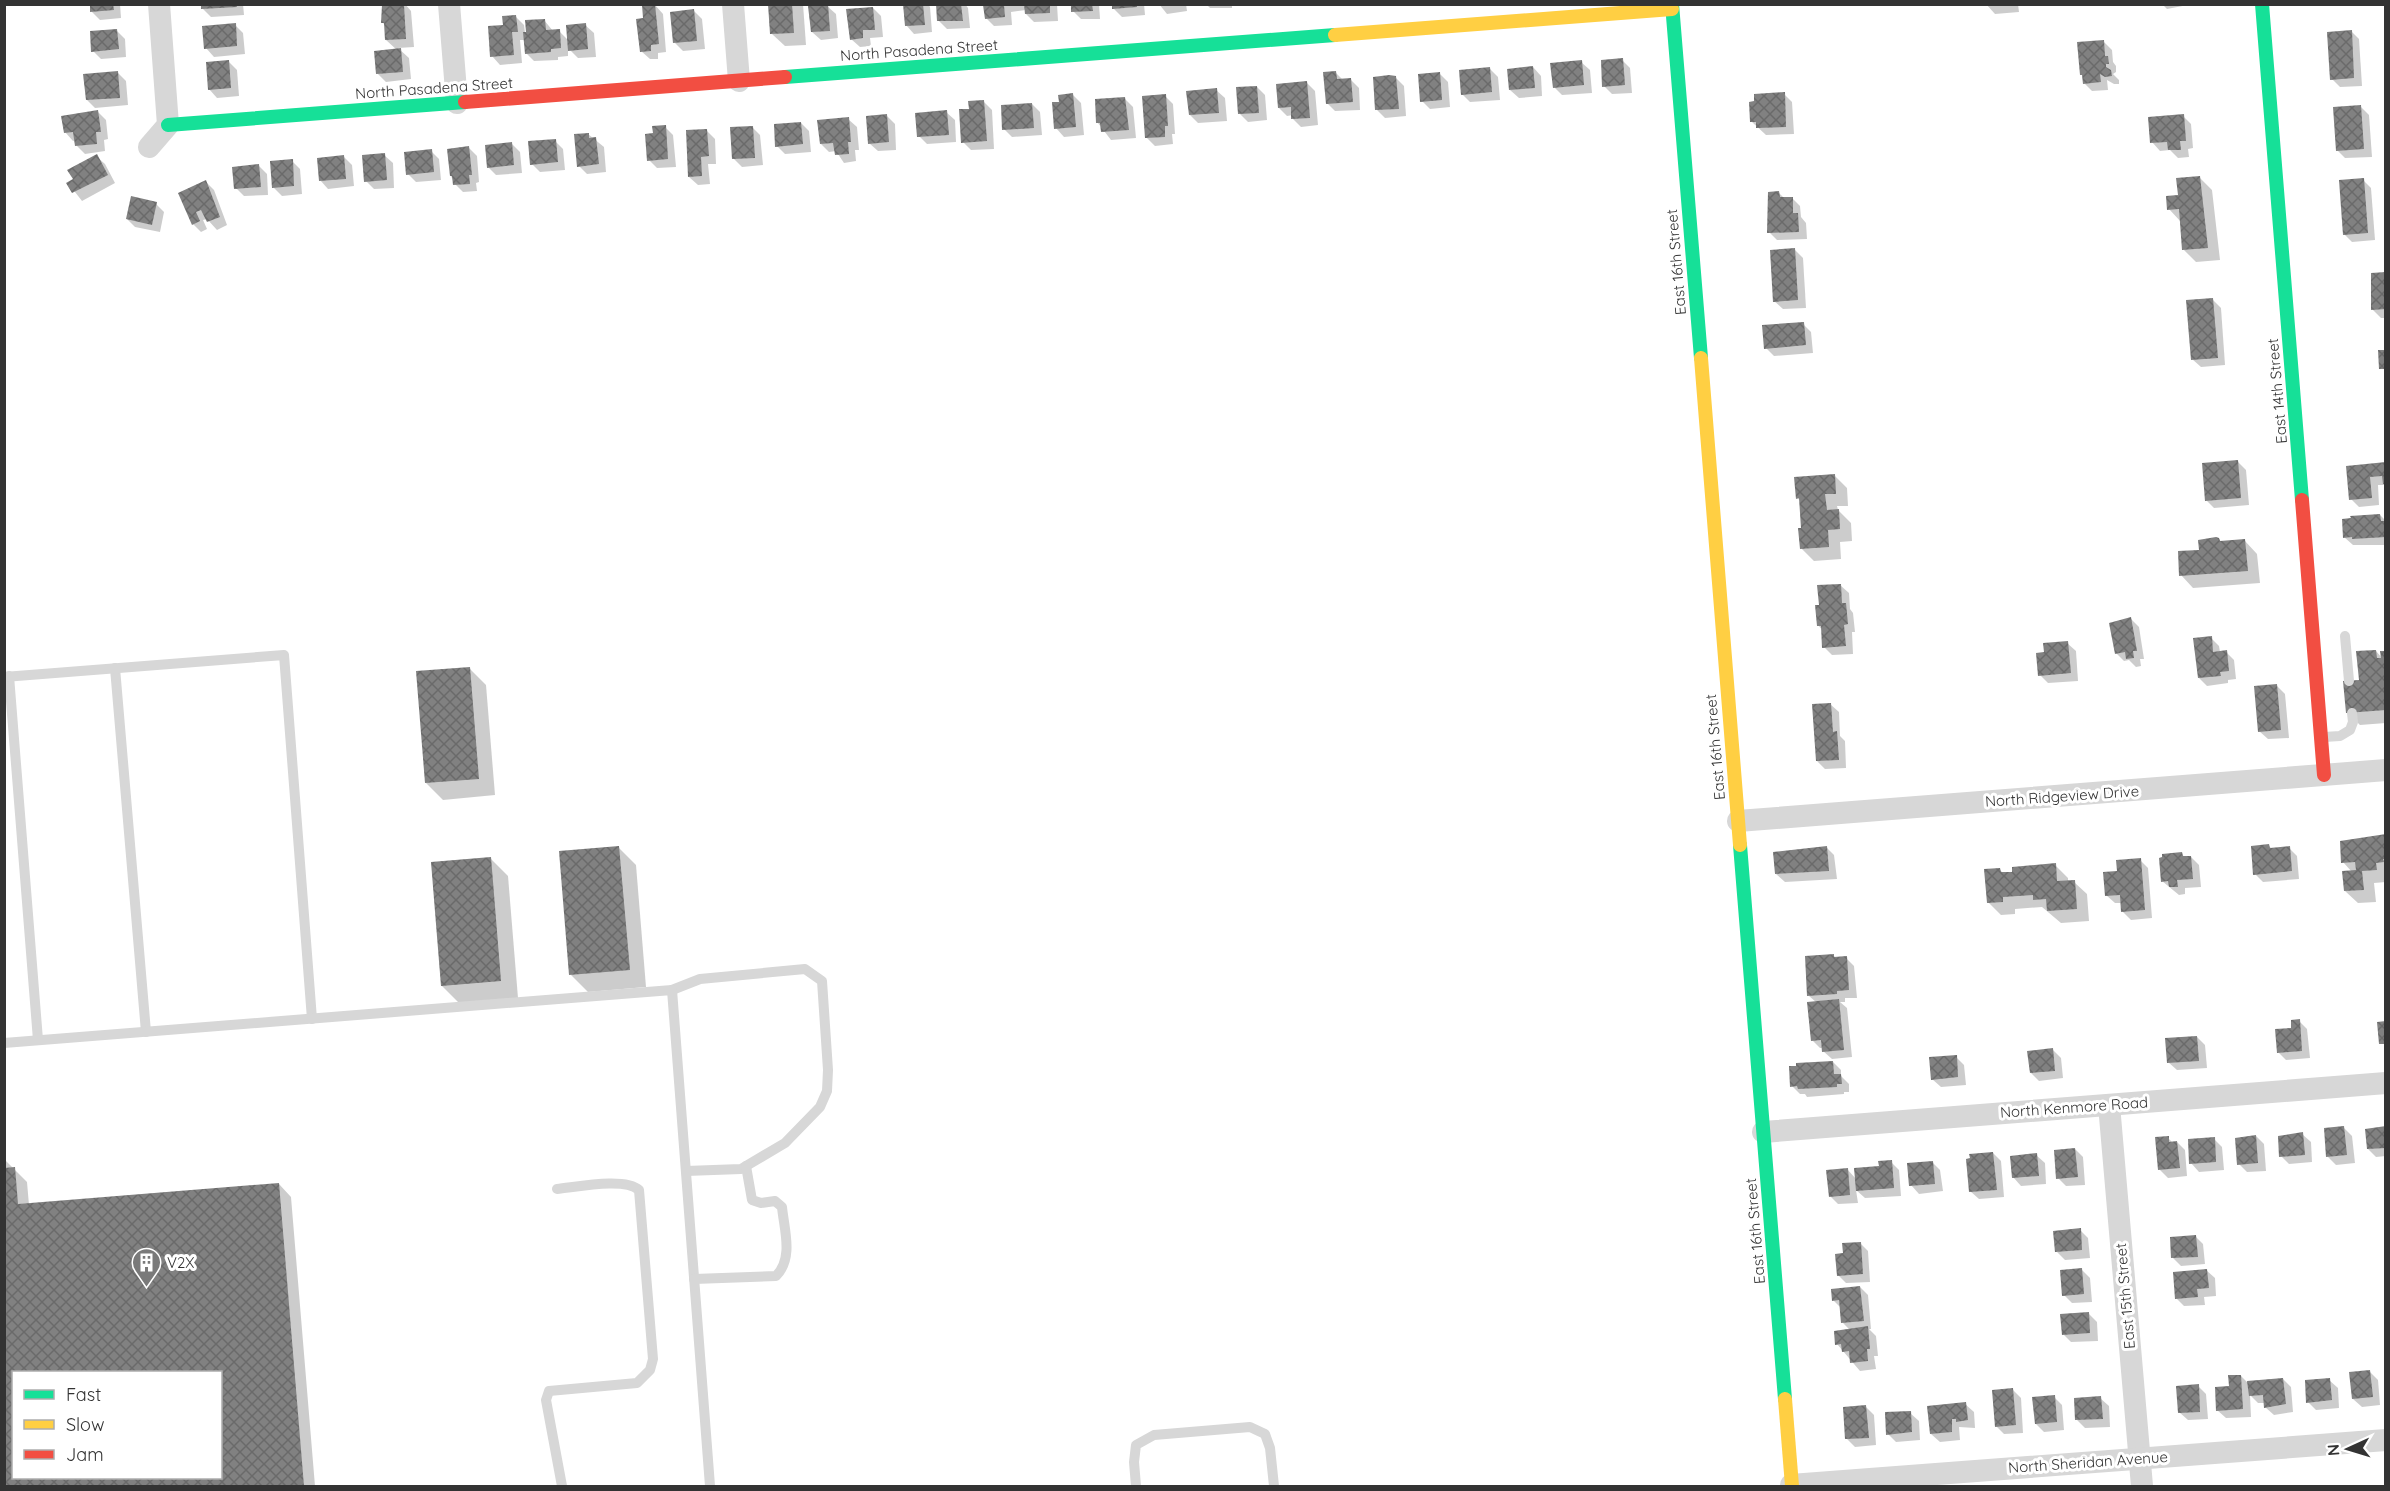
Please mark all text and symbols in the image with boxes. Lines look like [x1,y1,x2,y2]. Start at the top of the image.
street label: North Pasadena Street [839,35,999,65]
street label: North Pasadena Street [354,73,514,103]
street label: East 16th Street [1662,208,1690,316]
street label: East 14th Street [2263,337,2291,445]
street label: East 16th Street [1701,693,1729,801]
street label: North Ridgeview Drive [1984,781,2140,811]
street label: North Kenmore Road [1999,1092,2149,1122]
street label: East 16th Street [1741,1177,1769,1285]
street label: East 15th Street [2111,1242,2139,1350]
building icon: V2X [130,1246,162,1288]
place label: V2X [167,1253,194,1272]
legend [12,1371,222,1479]
text: Fast [66,1383,101,1406]
text: Slow [66,1413,104,1436]
north arrow [2318,1419,2378,1479]
text: Jam [66,1443,104,1466]
text: N [2323,1443,2343,1457]
street label: North Sheridan Avenue [2007,1447,2169,1477]

